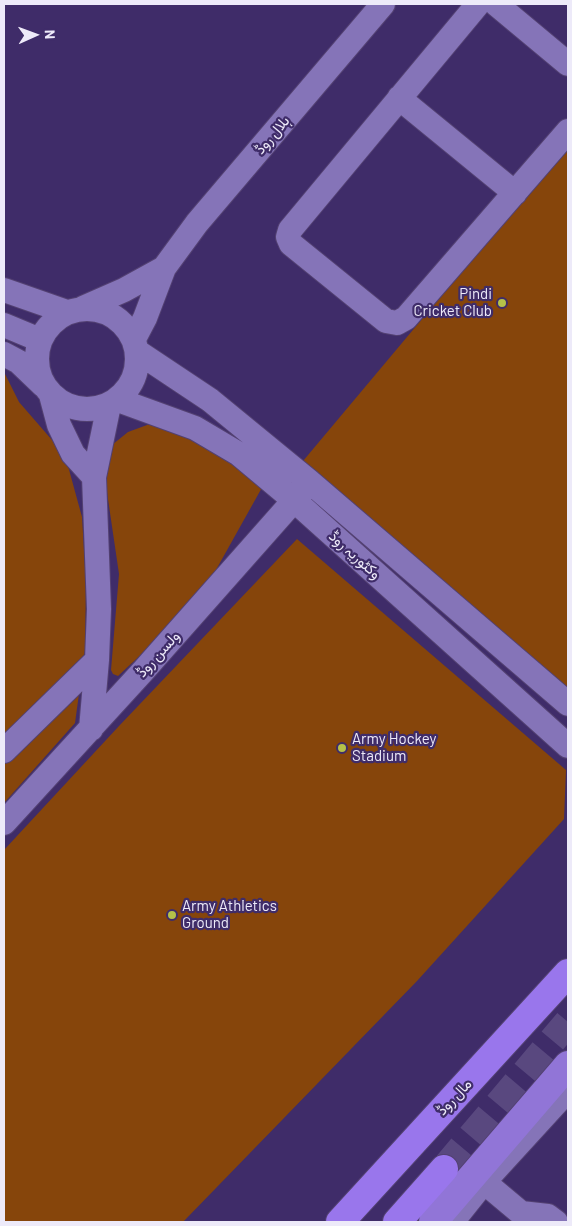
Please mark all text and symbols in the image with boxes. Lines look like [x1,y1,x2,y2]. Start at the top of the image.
north arrow [10,10,60,60]
text: N [42,30,59,39]
street label: ہلال روڈ [251,112,293,158]
place label: Pindi Cricket Club [413,285,492,320]
marker: Pindi Cricket Club [496,297,508,309]
street label: وکٹوریہ روڈ [325,527,385,583]
street label: ولسن روڈ [133,627,183,681]
place label: Army Hockey Stadium [352,730,436,765]
marker: Army Hockey Stadium [336,742,348,754]
place label: Army Athletics Ground [182,897,277,932]
marker: Army Athletics Ground [166,909,178,921]
street label: مال روڈ [433,1075,475,1119]

